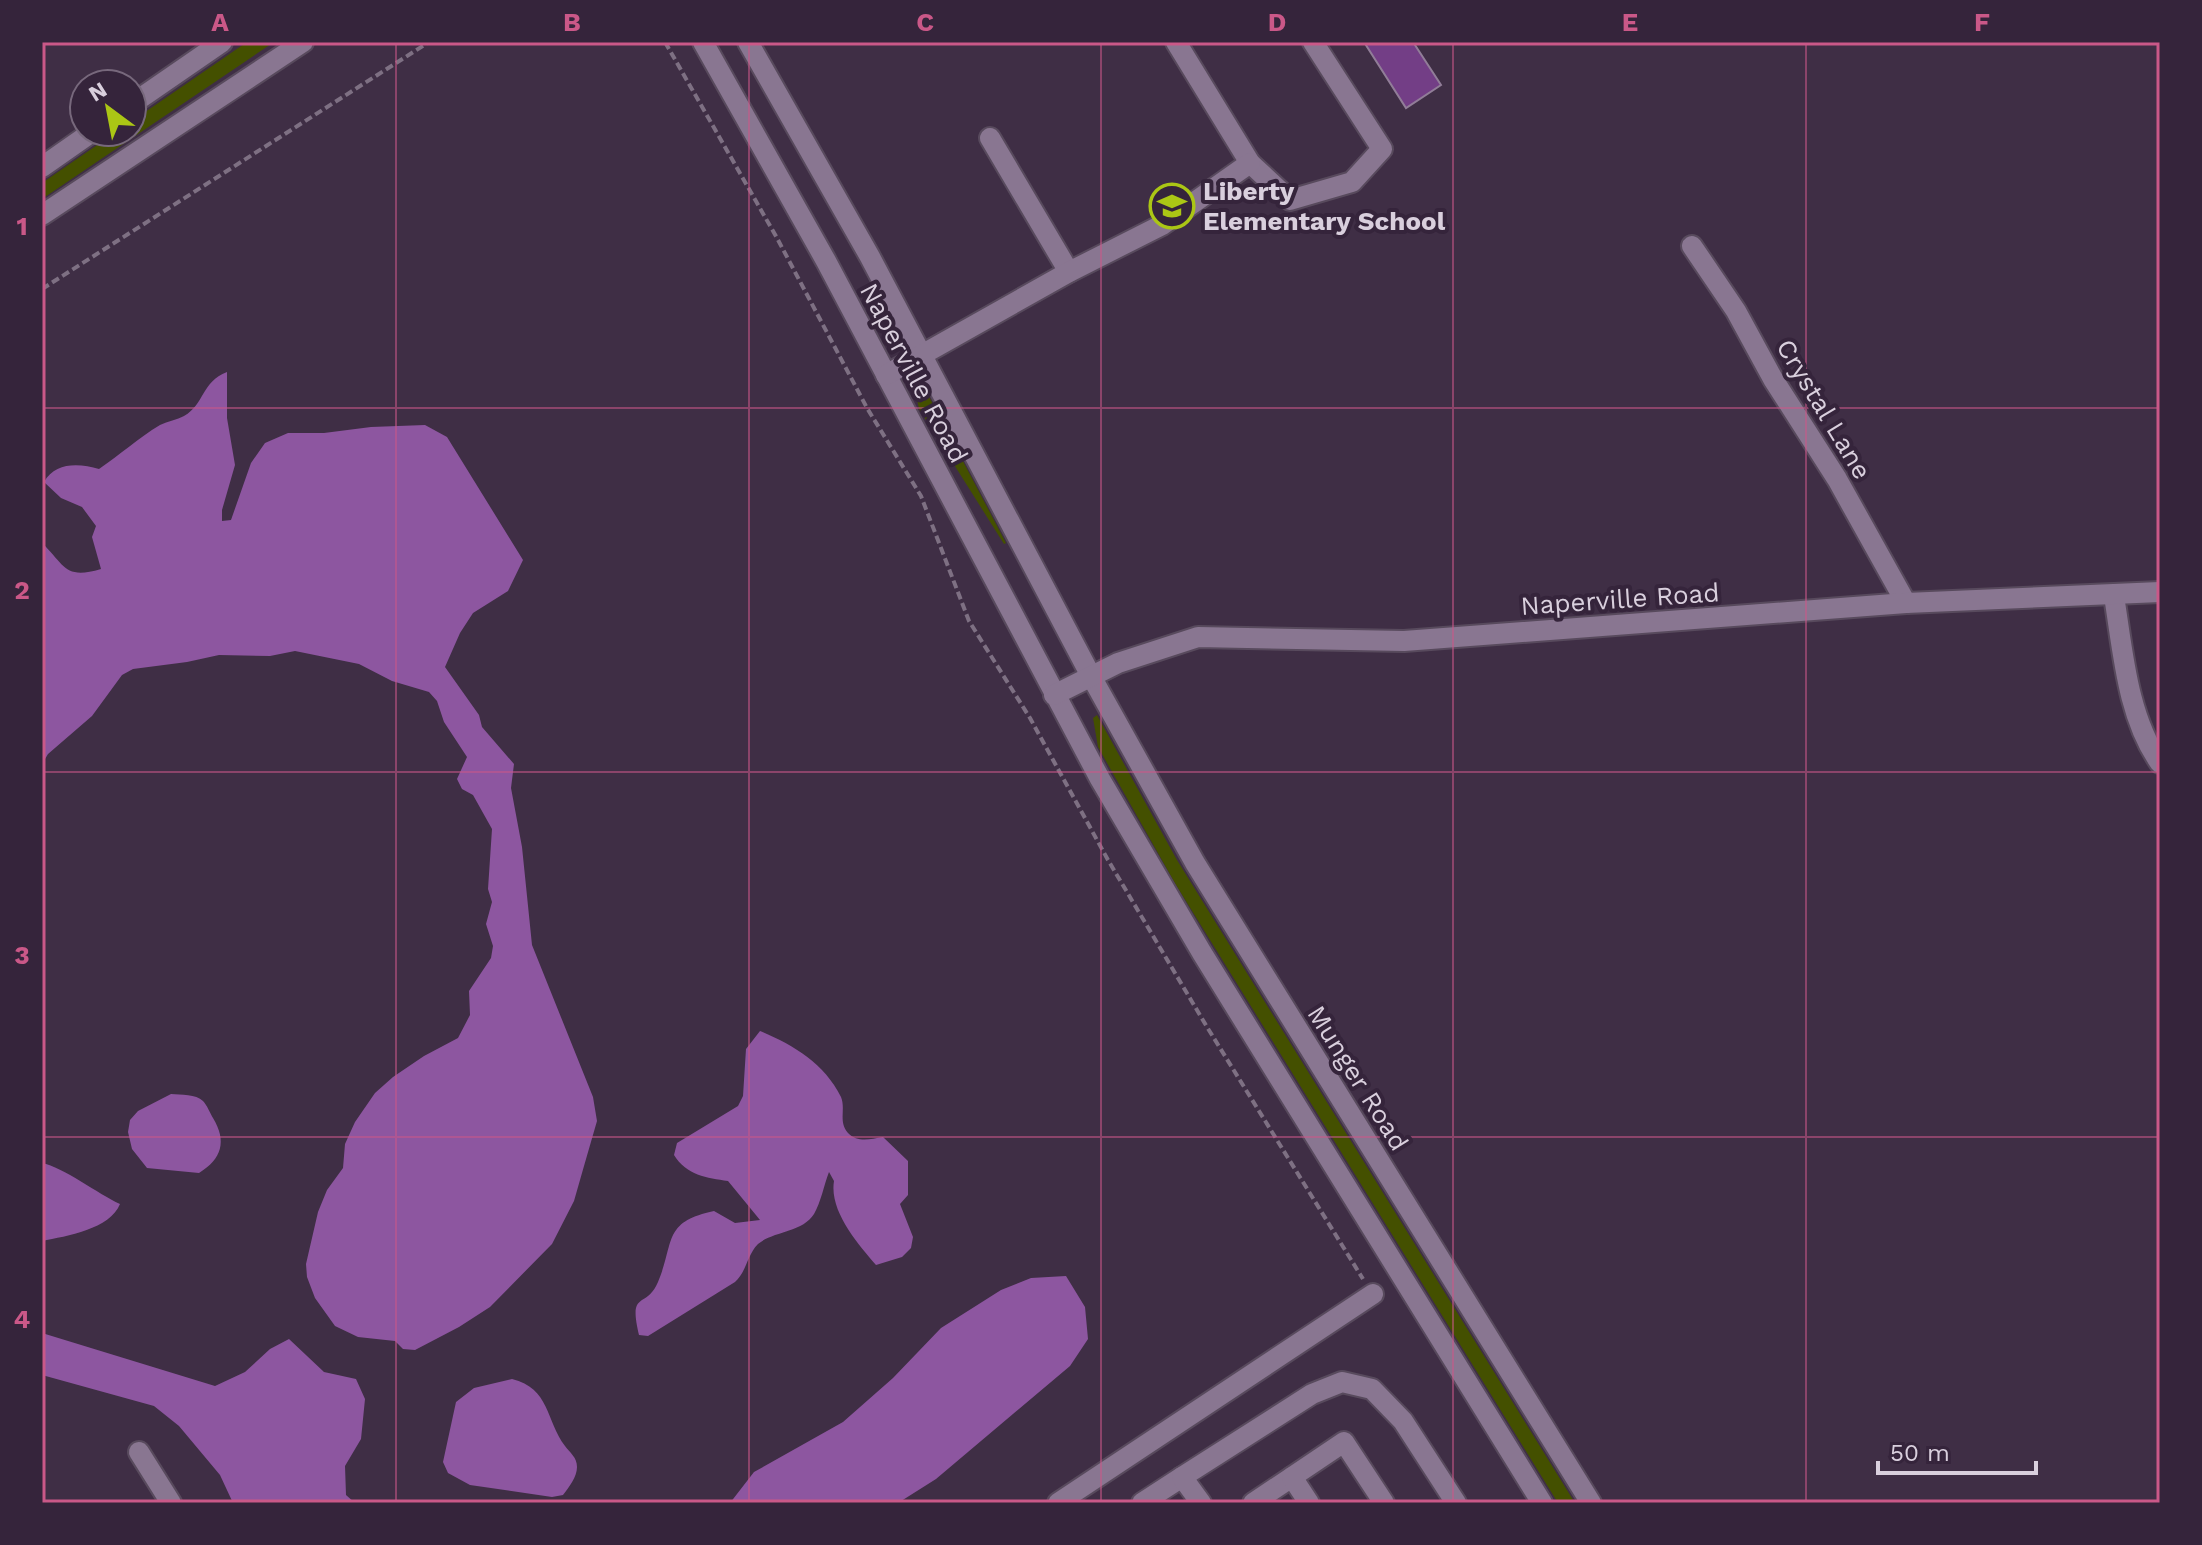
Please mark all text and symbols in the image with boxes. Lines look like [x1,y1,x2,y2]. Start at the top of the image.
text: A [211,7,229,37]
text: B [563,7,581,37]
text: C [916,7,934,37]
text: D [1268,7,1286,37]
text: E [1622,7,1638,37]
text: F [1974,7,1990,37]
north arrow [68,68,148,148]
text: N [84,77,111,106]
place label: Liberty Elementary School [1203,176,1446,236]
school or university icon: Liberty Elementary School [1148,182,1196,230]
text: 1 [16,211,28,241]
street label: Naperville Road [854,278,974,468]
street label: Crystal Lane [1770,334,1878,484]
text: 2 [14,575,30,605]
street label: Naperville Road [1520,577,1720,621]
text: 3 [14,940,30,970]
street label: Munger Road [1301,1000,1415,1156]
text: 4 [14,1304,31,1334]
scale bar [1878,1425,2036,1475]
text: 50 m [1890,1439,1950,1467]

